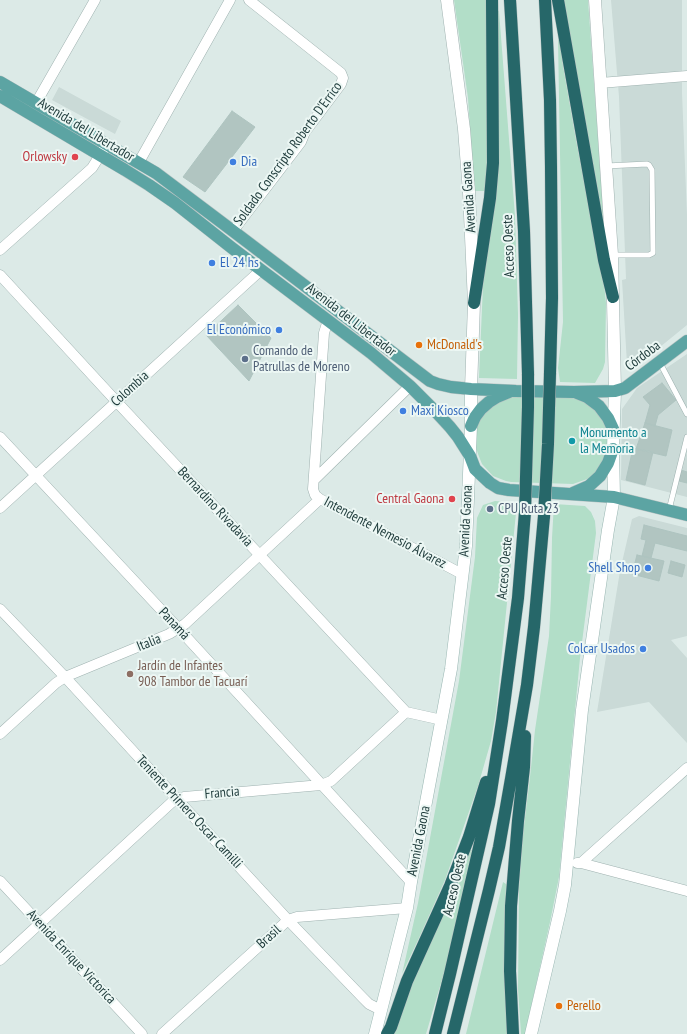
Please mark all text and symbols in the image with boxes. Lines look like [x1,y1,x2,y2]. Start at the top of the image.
street label: Soldado Conscripto Roberto D'Errico [230,79,346,229]
street label: Avenida del Libertador [35,95,137,165]
place label: Orlowsky [23,149,67,165]
marker: Orlowsky [70,152,80,162]
place label: Dia [241,154,257,170]
marker: Dia [228,157,238,167]
street label: Avenida Gaona [458,161,480,233]
street label: Acceso Oeste [500,214,518,278]
place label: El 24 hs [220,255,259,271]
marker: El 24 hs [207,258,217,268]
street label: Avenida del Libertador [303,280,399,360]
place label: El Económico [207,322,271,338]
marker: El Económico [274,325,284,335]
place label: McDonald's [427,337,482,353]
street label: Córdoba [622,337,664,375]
marker: McDonald's [414,340,424,350]
place label: Comando de Patrullas de Moreno [253,343,350,376]
marker: Comando de Patrullas de Moreno [240,354,250,364]
street label: Colombia [108,368,152,410]
place label: Maxi Kiosco [411,403,469,419]
marker: Maxi Kiosco [398,406,408,416]
place label: Monumento a la Memoria [580,425,647,458]
marker: Monumento a la Memoria [567,436,577,446]
street label: Bernardino Rivadavia [174,464,256,550]
street label: Avenida Gaona [456,485,476,557]
place label: Central Gaona [376,491,444,507]
street label: Intendente Nemesio Álvarez [321,494,449,572]
marker: Central Gaona [447,494,457,504]
place label: CPU Ruta 23 [498,501,559,517]
marker: CPU Ruta 23 [485,504,495,514]
street label: Acceso Oeste [494,536,516,600]
place label: Shell Shop [588,560,640,576]
marker: Shell Shop [643,563,653,573]
street label: Panamá [155,604,193,644]
street label: Italia [134,631,164,655]
place label: Colcar Usados [568,641,635,657]
marker: Colcar Usados [638,644,648,654]
place label: Jardín de Infantes 908 Tambor de Tacuarí [138,658,248,690]
marker: Jardín de Infantes 908 Tambor de Tacuarí [125,669,135,679]
street label: Teniente Primero Oscar Camilli [132,752,246,872]
street label: Francia [204,783,240,803]
street label: Avenida Gaona [404,804,434,878]
street label: Acceso Oeste [440,852,470,918]
street label: Avenida Enrique Victorica [23,906,119,1008]
street label: Brasil [253,922,285,952]
place label: Perello [567,998,601,1014]
marker: Perello [554,1001,564,1011]

